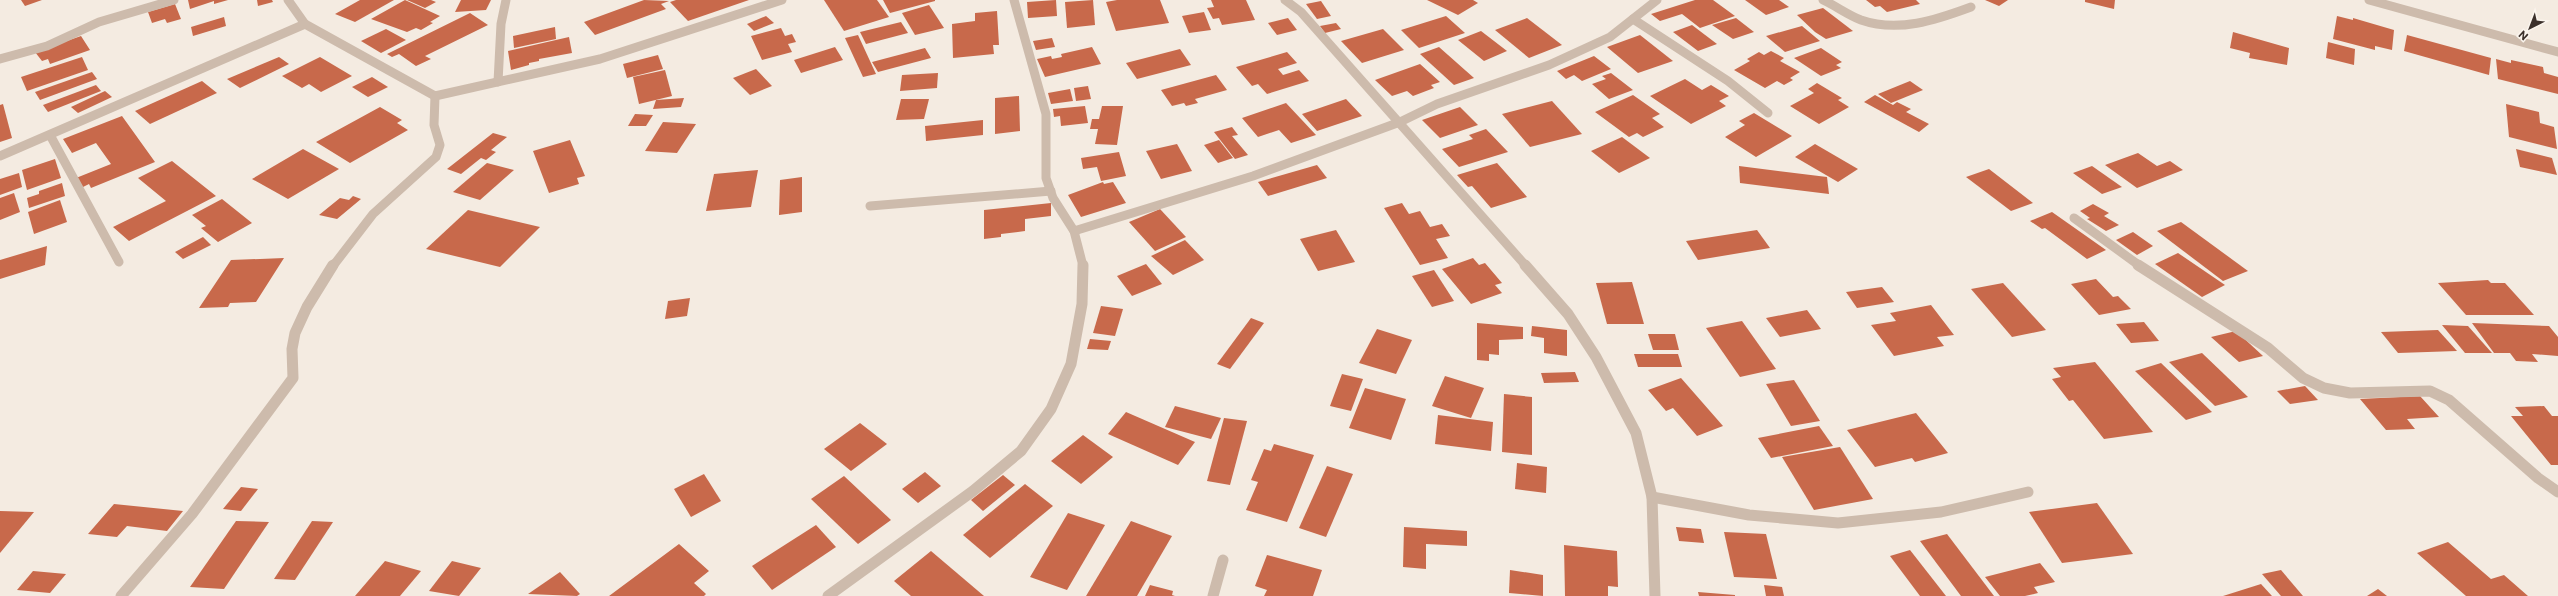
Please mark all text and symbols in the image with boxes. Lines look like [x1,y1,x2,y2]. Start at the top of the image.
north arrow [2510,8,2550,48]
text: N [2516,28,2530,43]

